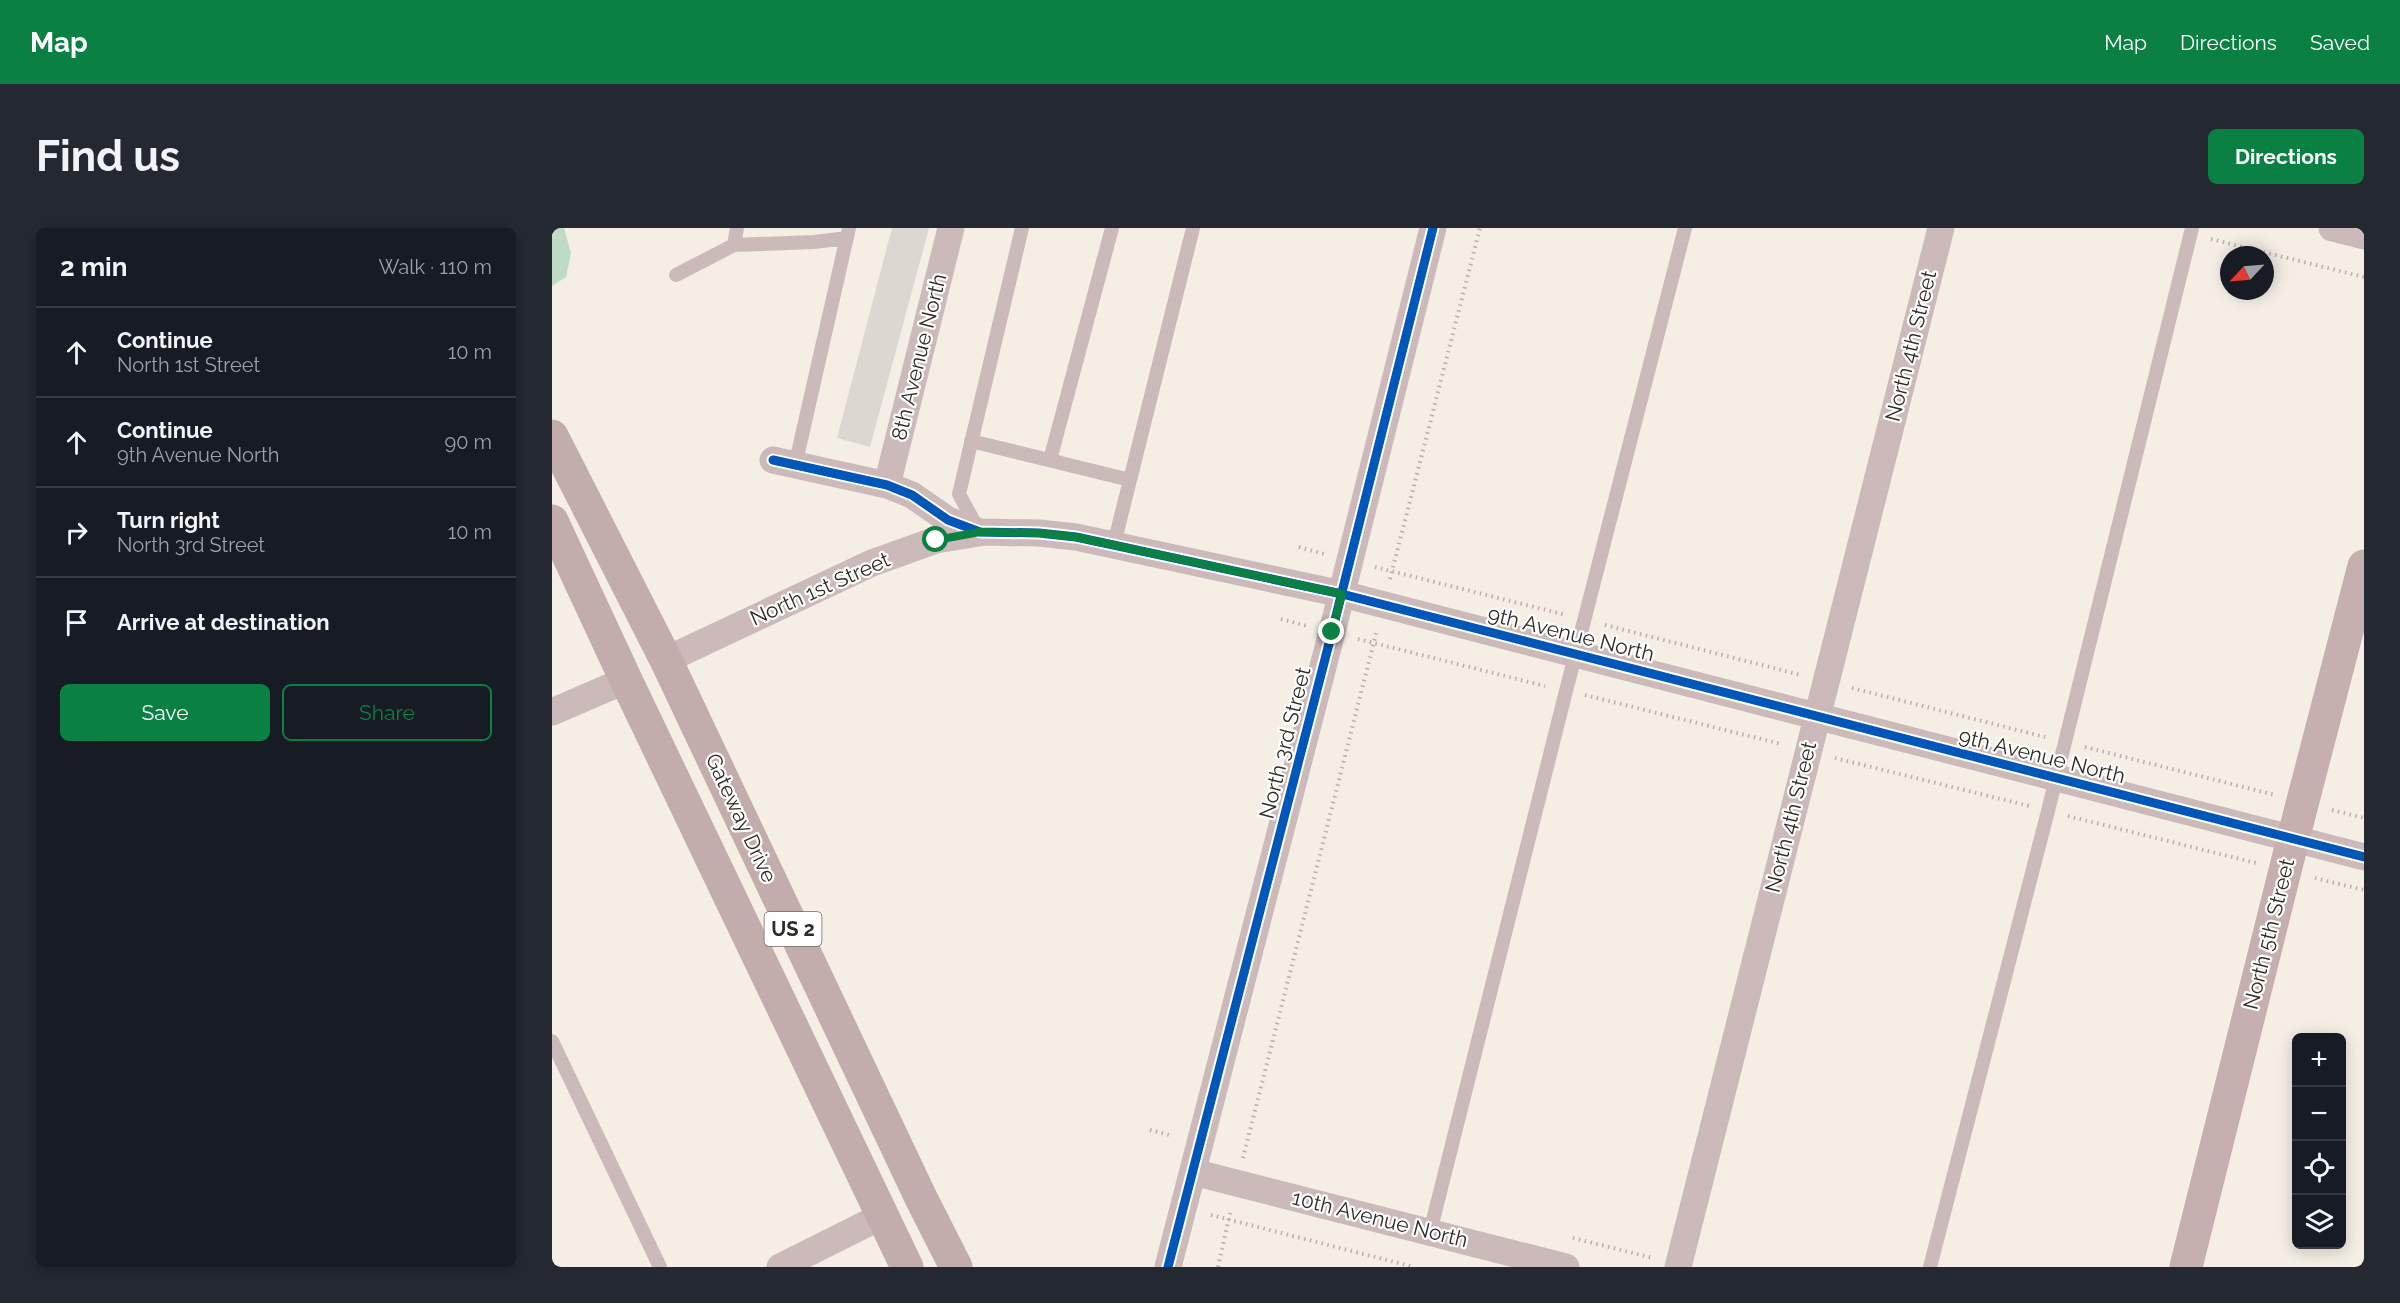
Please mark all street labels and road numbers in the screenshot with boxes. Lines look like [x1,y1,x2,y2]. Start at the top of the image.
street label: North 4th Street [1880,268,1941,424]
street label: 8th Avenue North [886,271,951,443]
street label: North 1st Street [746,547,894,631]
street label: 9th Avenue North [1485,601,1657,666]
street label: North 3rd Street [1254,664,1315,821]
street label: 9th Avenue North [1956,723,2128,788]
street label: North 4th Street [1760,739,1821,895]
street label: Gateway Drive [701,749,782,886]
street label: North 5th Street [2238,856,2299,1012]
road number: US 2 [764,912,822,946]
street label: 10th Avenue North [1290,1185,1470,1252]

